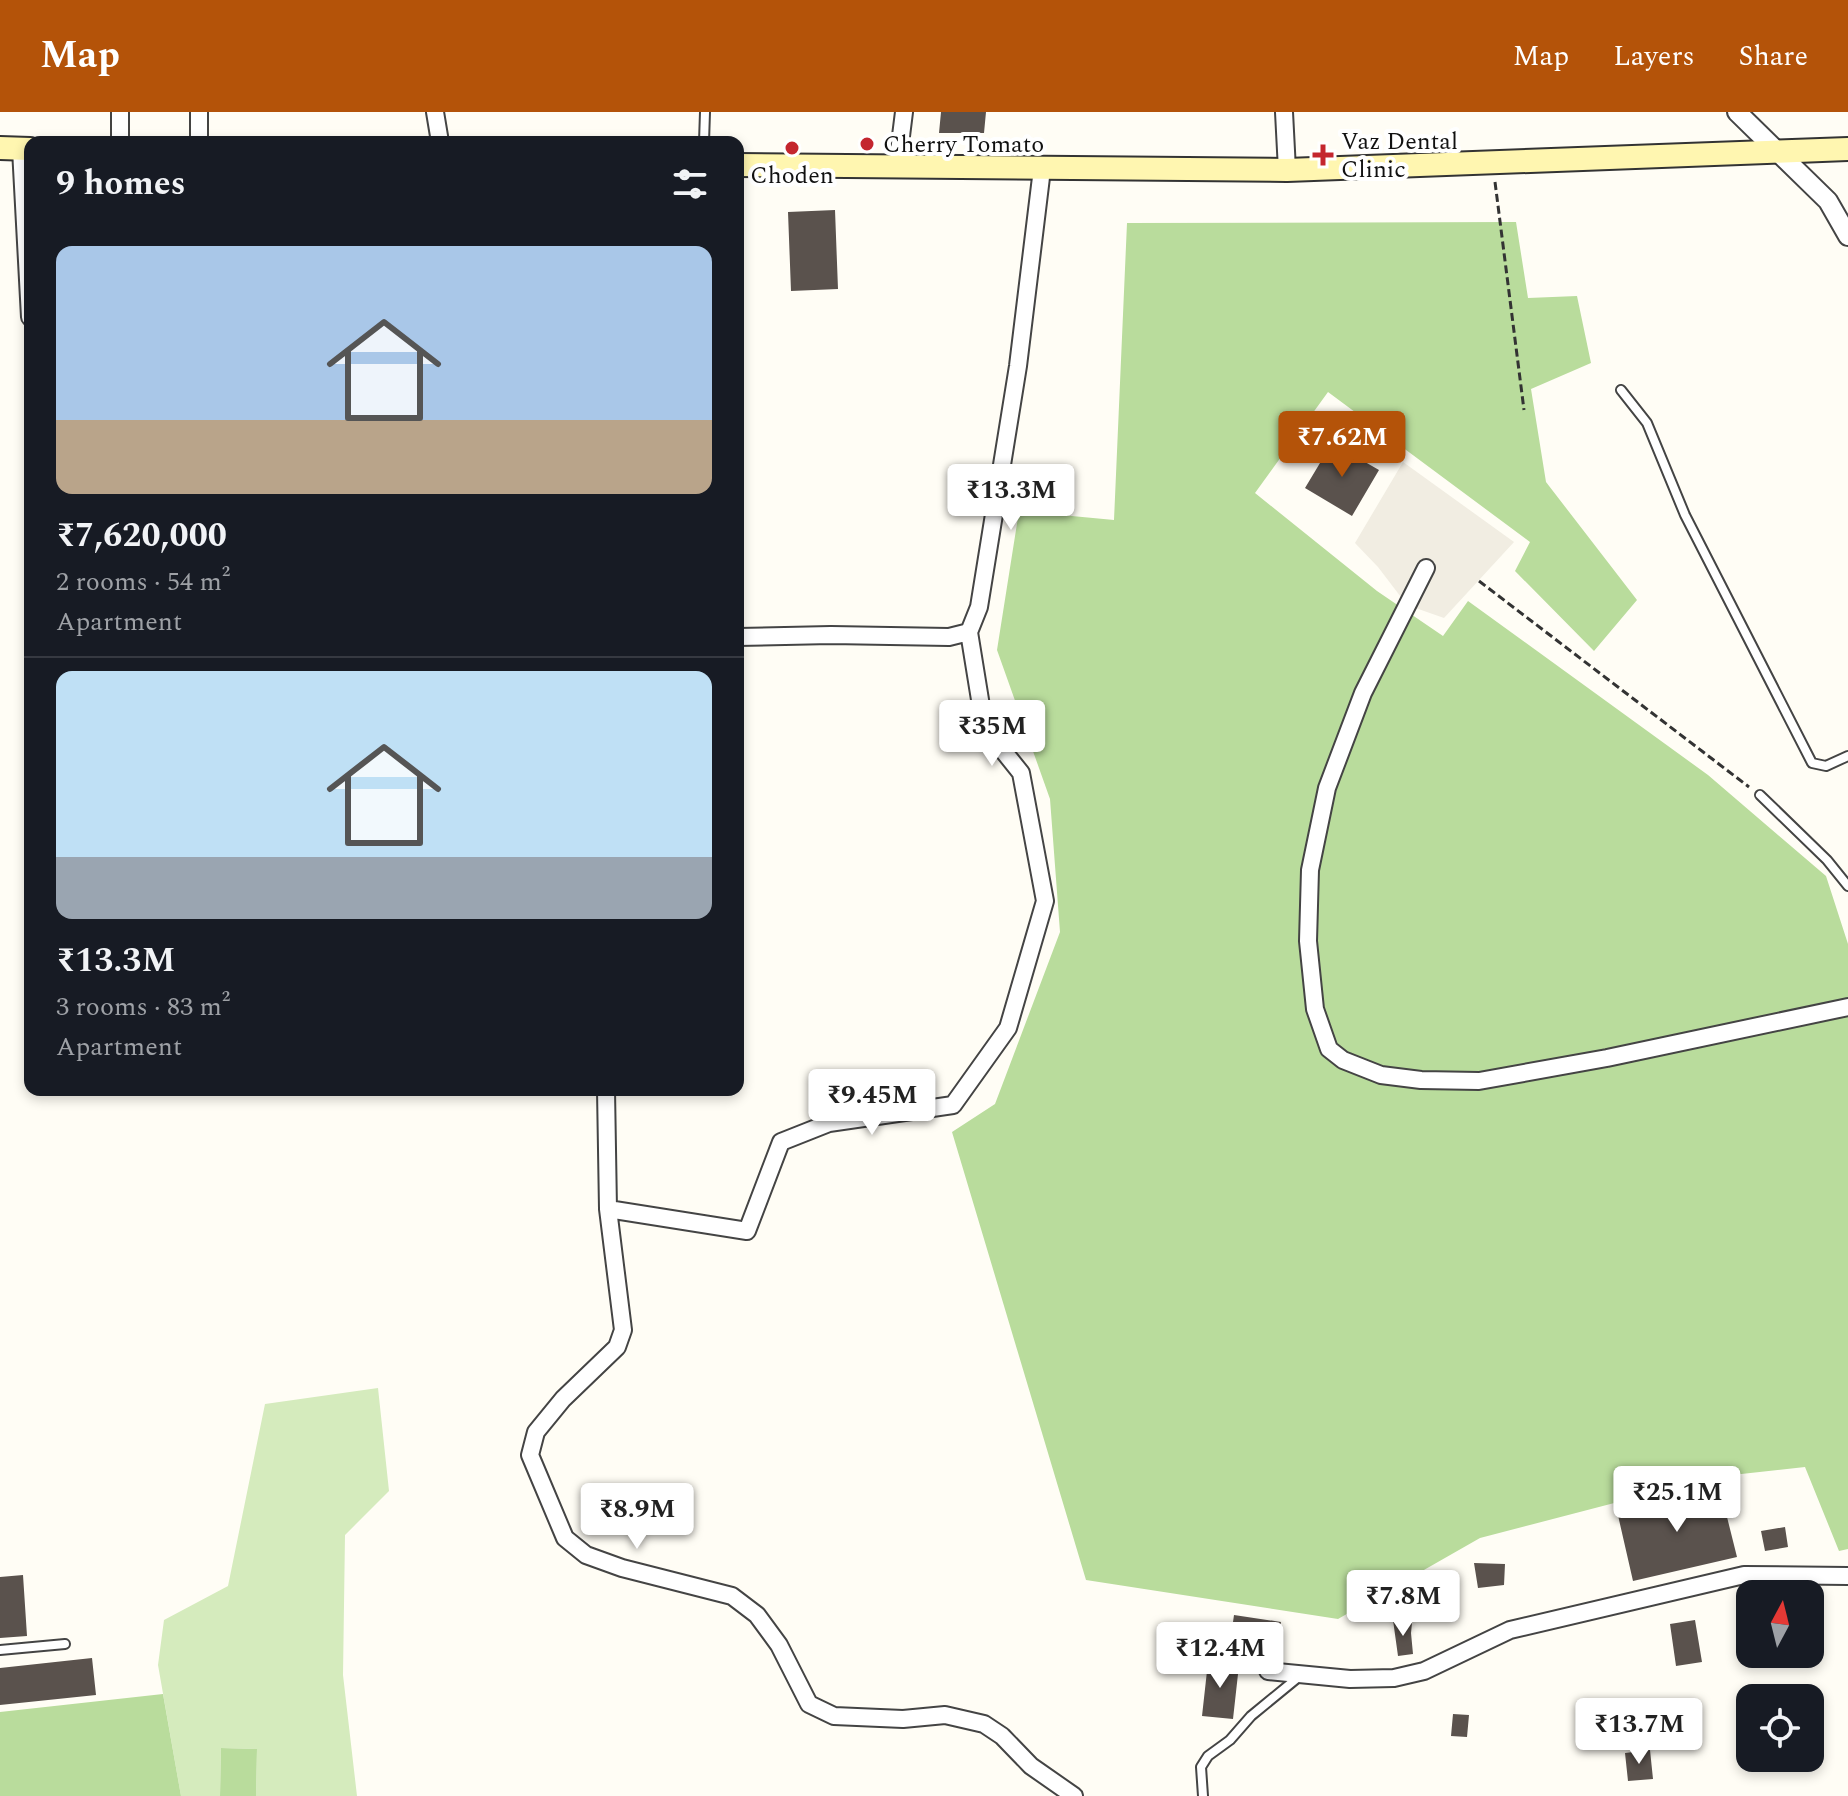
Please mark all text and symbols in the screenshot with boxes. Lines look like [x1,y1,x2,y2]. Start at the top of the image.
text: Map [40,27,120,85]
text: Map [1513,35,1569,78]
text: Layers [1613,35,1695,78]
text: Share [1739,35,1808,78]
place label: Vaz Dental Clinic [1341,124,1458,188]
place label: Cherry Tomato [883,127,1044,163]
marker: Cherry Tomato [858,135,876,153]
marker: Choden [783,139,801,157]
marker: Vaz Dental Clinic [1312,144,1334,166]
text: 9 homes [56,158,186,210]
place label: Choden [750,158,834,194]
icon: filters [668,162,712,206]
icon: home [312,298,456,442]
pin: ₹7.62M [1277,411,1407,479]
text: ₹7.62M [1296,417,1388,457]
pin: ₹13.3M [946,464,1076,532]
text: ₹13.3M [965,470,1057,510]
text: ₹7,620,000 [56,510,227,562]
text: 2 rooms · 54 m² [56,562,230,602]
text: Apartment [56,602,182,642]
pin: ₹35M [945,700,1039,768]
text: ₹35M [957,706,1027,746]
icon: home [312,723,456,867]
text: ₹13.3M [56,935,175,987]
text: 3 rooms · 83 m² [56,987,230,1027]
text: Apartment [56,1027,182,1067]
pin: ₹9.45M [807,1069,937,1137]
text: ₹9.45M [826,1075,918,1115]
pin: ₹25.1M [1612,1466,1742,1534]
text: ₹25.1M [1631,1472,1723,1512]
pin: ₹8.9M [581,1483,693,1551]
text: ₹8.9M [599,1489,675,1529]
pin: ₹7.8M [1347,1570,1459,1638]
text: ₹7.8M [1365,1576,1441,1616]
north arrow [1736,1580,1824,1668]
map controls [1736,1580,1824,1772]
pin: ₹12.4M [1155,1622,1285,1690]
text: ₹12.4M [1174,1628,1266,1668]
button: locate [1736,1684,1824,1772]
pin: ₹13.7M [1574,1698,1704,1766]
text: ₹13.7M [1593,1704,1685,1744]

